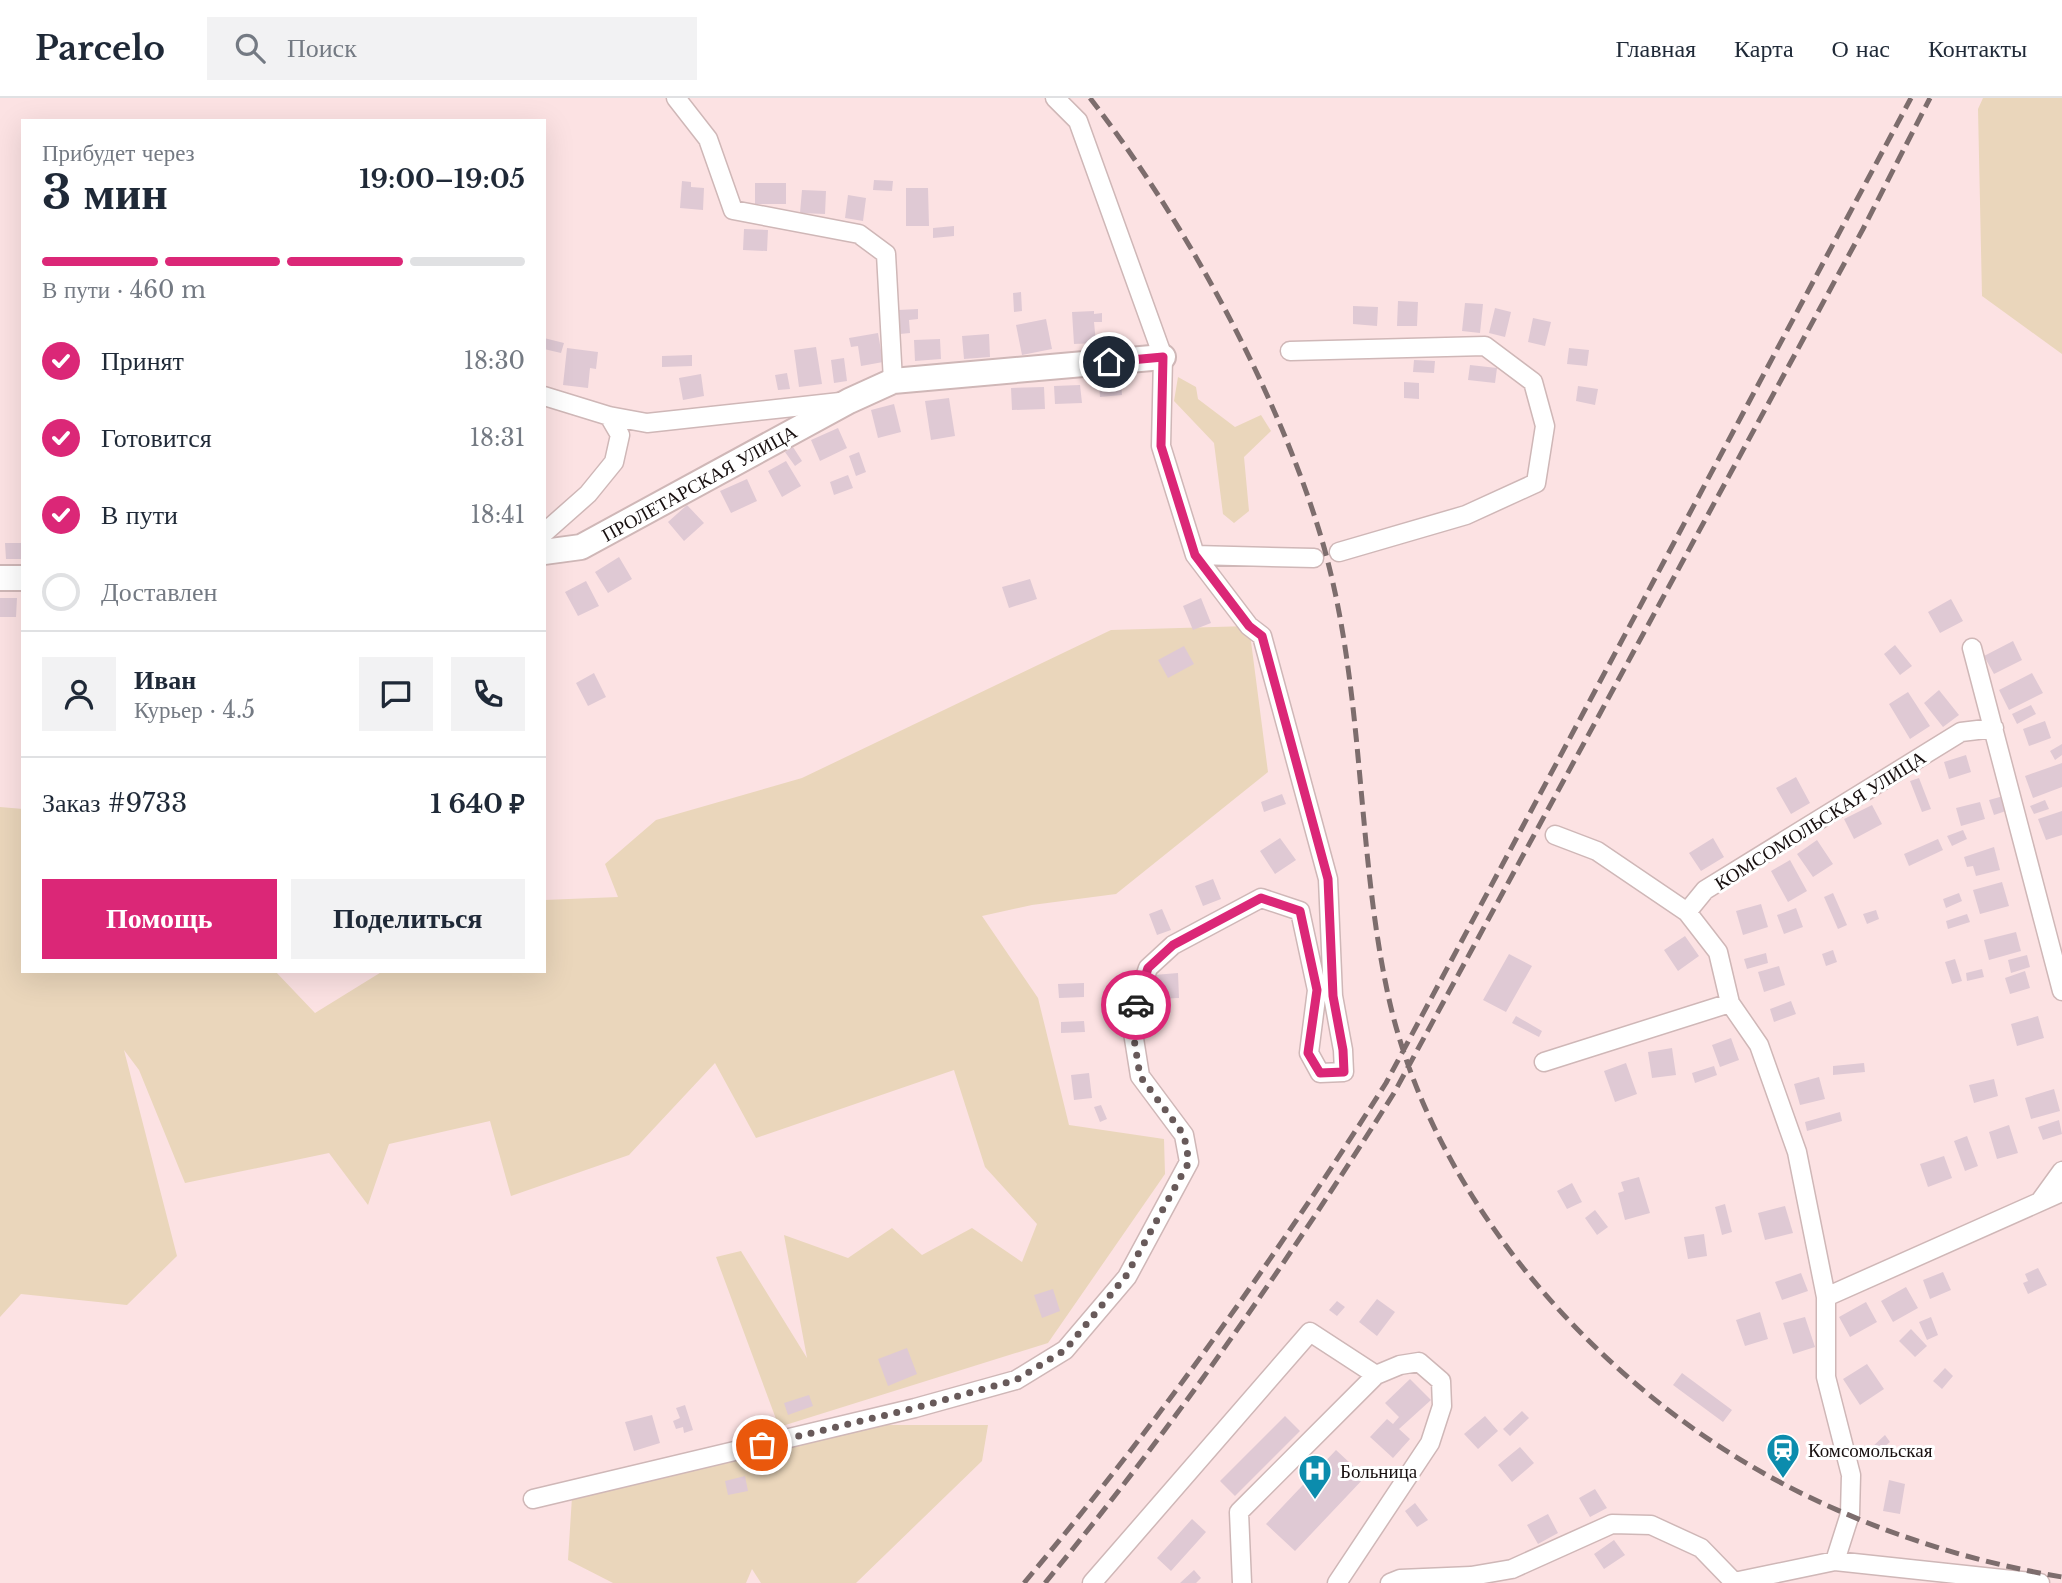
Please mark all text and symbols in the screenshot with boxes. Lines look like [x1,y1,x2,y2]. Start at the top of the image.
search box [207,17,697,80]
text: Parcelo [35,28,165,69]
icon: search [231,29,269,67]
text: Поиск [287,32,357,64]
text: Главная [1616,34,1696,63]
text: Карта [1734,34,1794,63]
text: О нас [1832,34,1890,63]
text: Контакты [1928,34,2027,63]
text: Прибудет через [42,139,195,167]
text: 19:00–19:05 [359,163,525,195]
text: 3 мин [42,164,168,221]
text: В пути · 460 m [42,276,206,304]
pin [1079,332,1139,392]
icon: check [42,342,80,380]
icon: home [1090,343,1128,381]
text: Принят [101,345,184,377]
text: 18:30 [464,347,525,375]
icon: check [42,419,80,457]
street label: ПРОЛЕТАРСКАЯ УЛИЦА [598,420,801,547]
text: Готовится [101,422,212,454]
text: 18:31 [470,424,525,452]
icon: check [42,496,80,534]
text: В пути [101,499,178,531]
text: 18:41 [471,501,525,529]
text: Доставлен [101,576,218,608]
button: person [42,657,116,731]
button: chat [359,657,433,731]
button: phone [451,657,525,731]
text: Иван [134,664,196,696]
text: Курьер · 4.5 [134,696,255,724]
street label: КОМСОМОЛЬСКАЯ УЛИЦА [1710,746,1930,895]
text: Заказ #9733 [42,787,187,819]
text: 1 640 ₽ [430,788,525,820]
button: Помощь [42,879,277,959]
button: Поделиться [291,879,525,959]
courier [1101,970,1171,1040]
icon: car [1117,986,1155,1024]
pin [732,1415,792,1475]
icon: bag [743,1426,781,1464]
station icon: Комсомольская [1764,1431,1802,1480]
place label: Комсомольская [1808,1439,1933,1462]
hospital icon: Больница [1296,1452,1334,1501]
place label: Больница [1340,1460,1418,1483]

